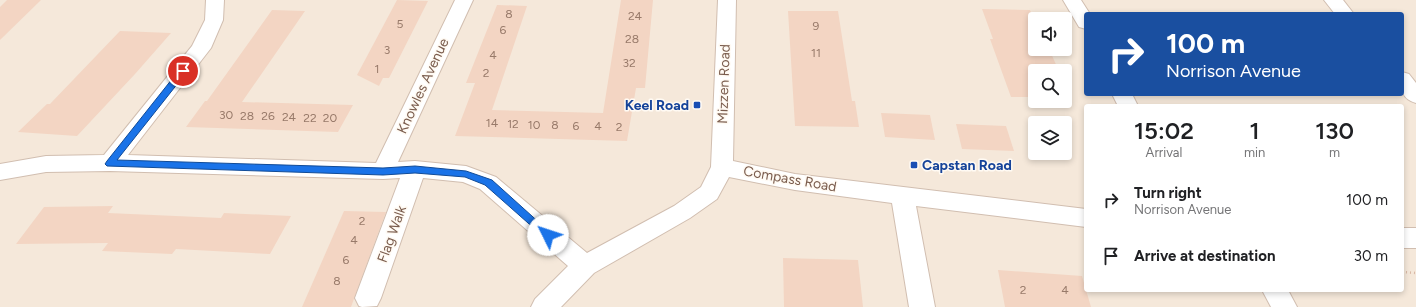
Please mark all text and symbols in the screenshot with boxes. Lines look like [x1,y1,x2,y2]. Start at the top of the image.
house number: 8 [505,7,513,21]
house number: 24 [628,9,643,23]
map controls [1028,12,1072,160]
button: sound [1028,12,1072,56]
house number: 5 [397,17,404,31]
house number: 9 [813,19,820,33]
house number: 6 [500,23,507,37]
text: 100 m [1166,26,1245,60]
icon: right [1100,28,1152,80]
house number: 28 [625,32,639,46]
street label: Knowles Avenue [393,35,453,136]
house number: 3 [384,43,390,57]
street label: Mizzen Road [714,44,734,124]
house number: 11 [811,46,821,60]
house number: 4 [489,48,497,62]
pin [166,54,200,88]
house number: 32 [622,56,636,70]
icon: arrive [172,60,194,82]
text: Norrison Avenue [1166,60,1301,82]
house number: 1 [375,62,379,76]
button: search [1028,64,1072,108]
house number: 2 [483,66,489,80]
place label: Keel Road [625,97,689,114]
marker: Keel Road [692,100,702,110]
house number: 30 [219,108,233,122]
house number: 28 [240,109,254,123]
house number: 26 [261,109,275,123]
house number: 24 [282,110,297,124]
house number: 22 [303,111,317,125]
house number: 20 [323,111,338,125]
house number: 14 [486,116,499,130]
button: layers [1028,116,1072,160]
text: 15:02 [1134,116,1194,145]
text: 1 [1250,116,1260,145]
text: 130 [1315,116,1354,145]
house number: 12 [507,117,519,131]
house number: 10 [528,118,541,132]
house number: 8 [551,118,559,132]
house number: 6 [573,119,580,133]
house number: 4 [594,119,602,133]
house number: 2 [616,120,622,134]
text: Arrival [1146,145,1182,160]
text: min [1244,145,1265,160]
text: m [1329,145,1340,160]
place label: Capstan Road [922,157,1012,174]
marker: Capstan Road [909,160,919,170]
street label: Compass Road [742,162,838,196]
text: Turn right [1134,184,1202,202]
icon: right [1100,189,1122,211]
text: 100 m [1346,191,1388,209]
text: Norrison Avenue [1134,202,1231,217]
street label: Flag Walk [374,203,410,265]
house number: 2 [359,214,365,228]
position arrow [527,214,569,256]
house number: 4 [350,233,358,247]
icon: arrive [1100,245,1122,267]
text: Arrive at destination [1134,247,1275,265]
text: 30 m [1354,247,1388,265]
house number: 6 [343,253,350,267]
house number: 8 [333,274,341,288]
house number: 2 [1020,283,1026,297]
house number: 4 [1061,283,1069,297]

